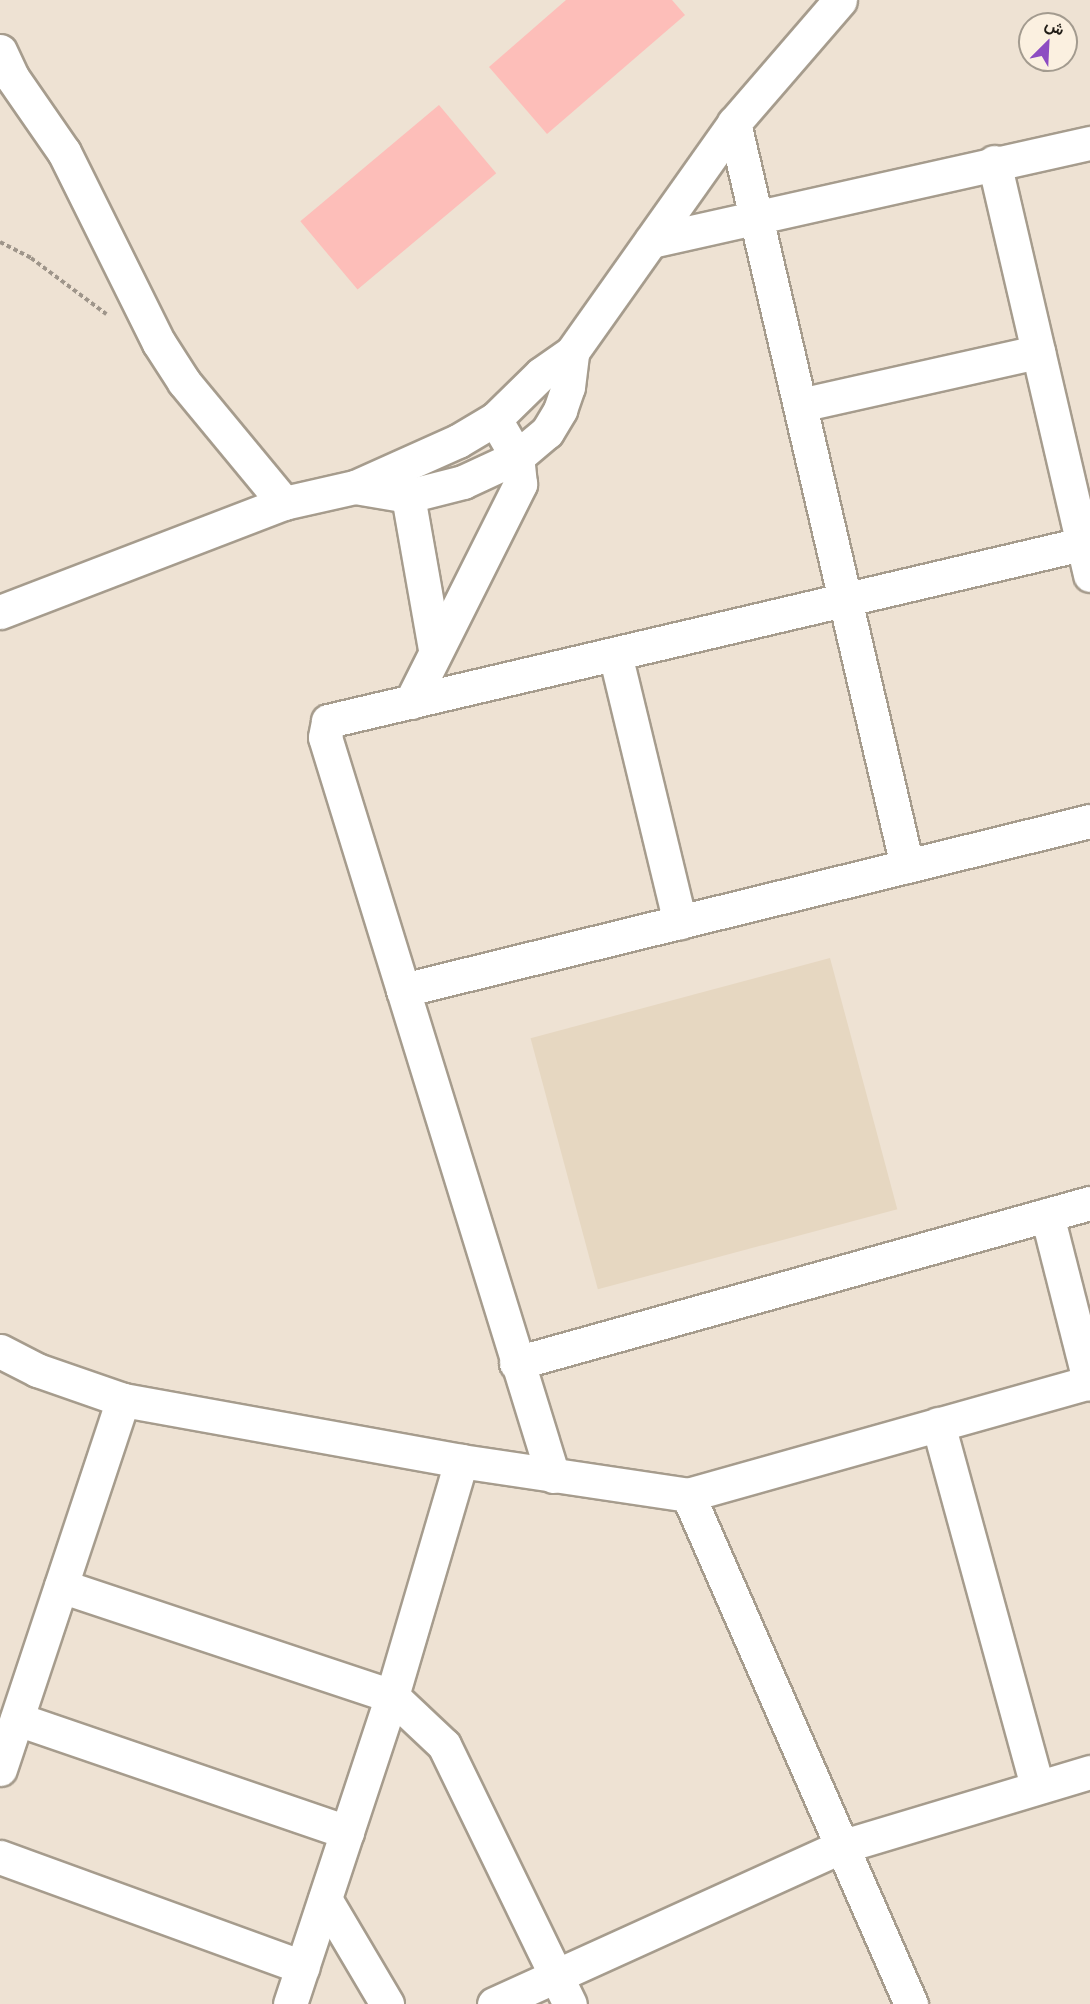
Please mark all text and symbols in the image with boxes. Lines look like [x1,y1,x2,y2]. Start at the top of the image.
north arrow [1018,12,1078,72]
text: ش [1042,13,1068,40]

